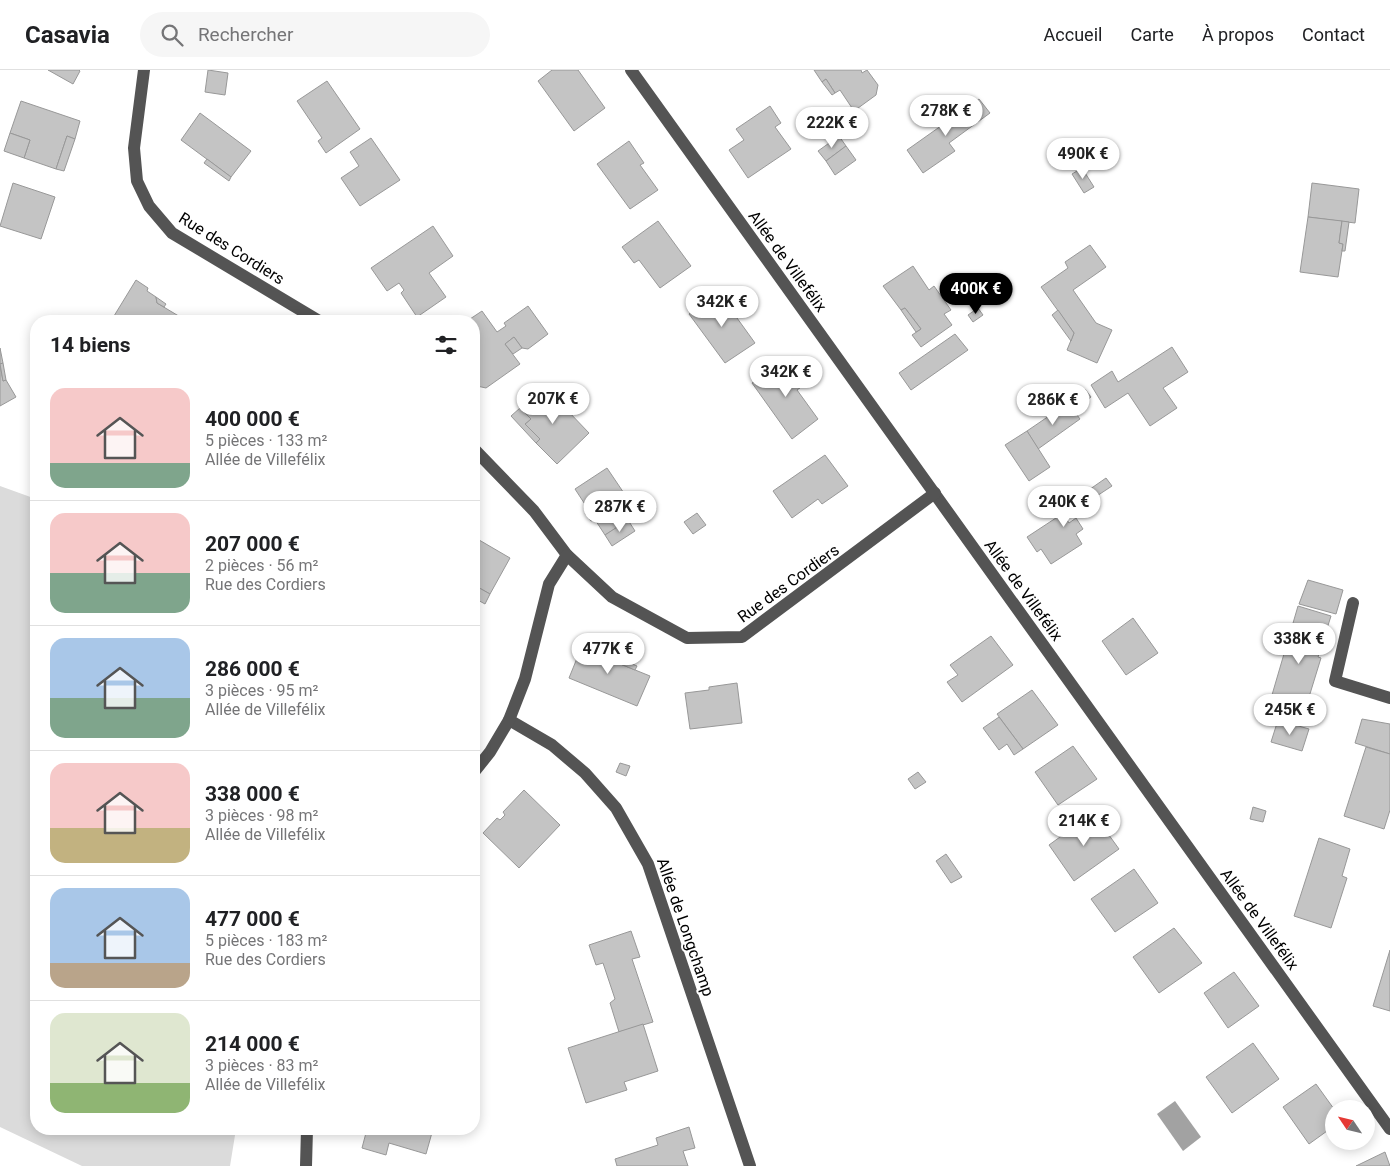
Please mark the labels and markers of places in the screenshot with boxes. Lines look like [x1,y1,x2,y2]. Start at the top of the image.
pin: 278K € [905,94,987,137]
pin: 222K € [791,106,873,149]
pin: 490K € [1042,138,1124,180]
pin: 400K € [935,272,1017,315]
pin: 342K € [681,286,763,328]
pin: 342K € [745,356,827,398]
pin: 207K € [512,382,594,425]
pin: 286K € [1012,384,1094,426]
pin: 240K € [1023,486,1105,528]
pin: 287K € [579,490,661,533]
pin: 338K € [1258,622,1340,665]
pin: 477K € [567,632,649,675]
pin: 245K € [1249,694,1331,736]
pin: 214K € [1043,804,1125,847]

